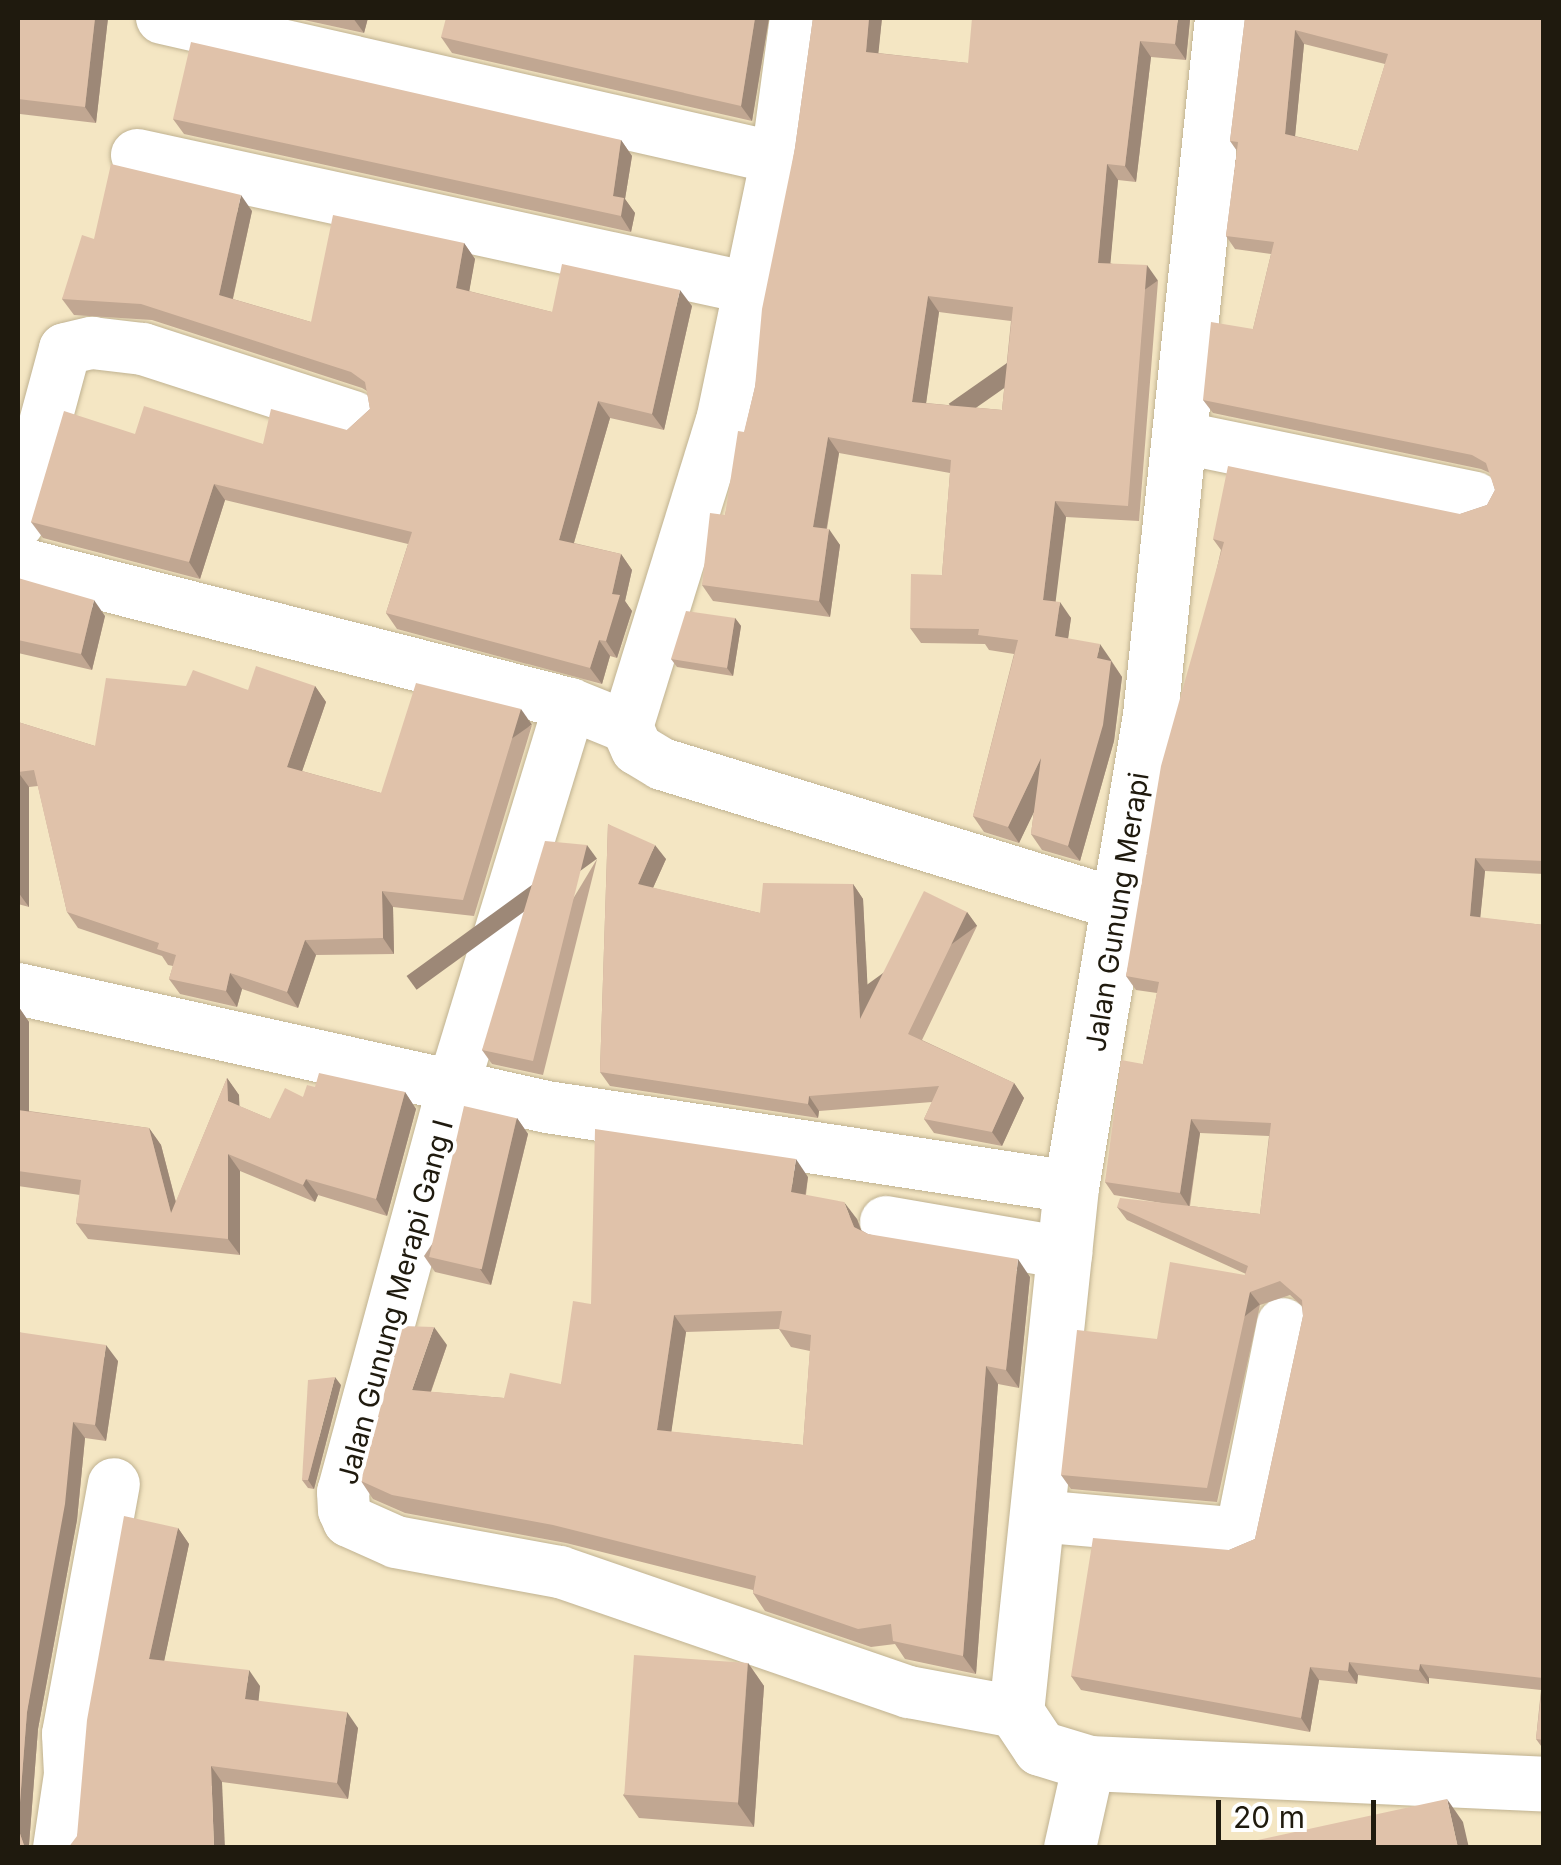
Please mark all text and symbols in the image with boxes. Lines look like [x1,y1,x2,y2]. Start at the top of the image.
street label: Jalan Gunung Merapi [1078,770,1156,1054]
street label: Jalan Gunung Merapi Gang I [330,1116,460,1488]
scale bar [1221,1780,1381,1842]
text: 20 m [1233,1799,1305,1835]

